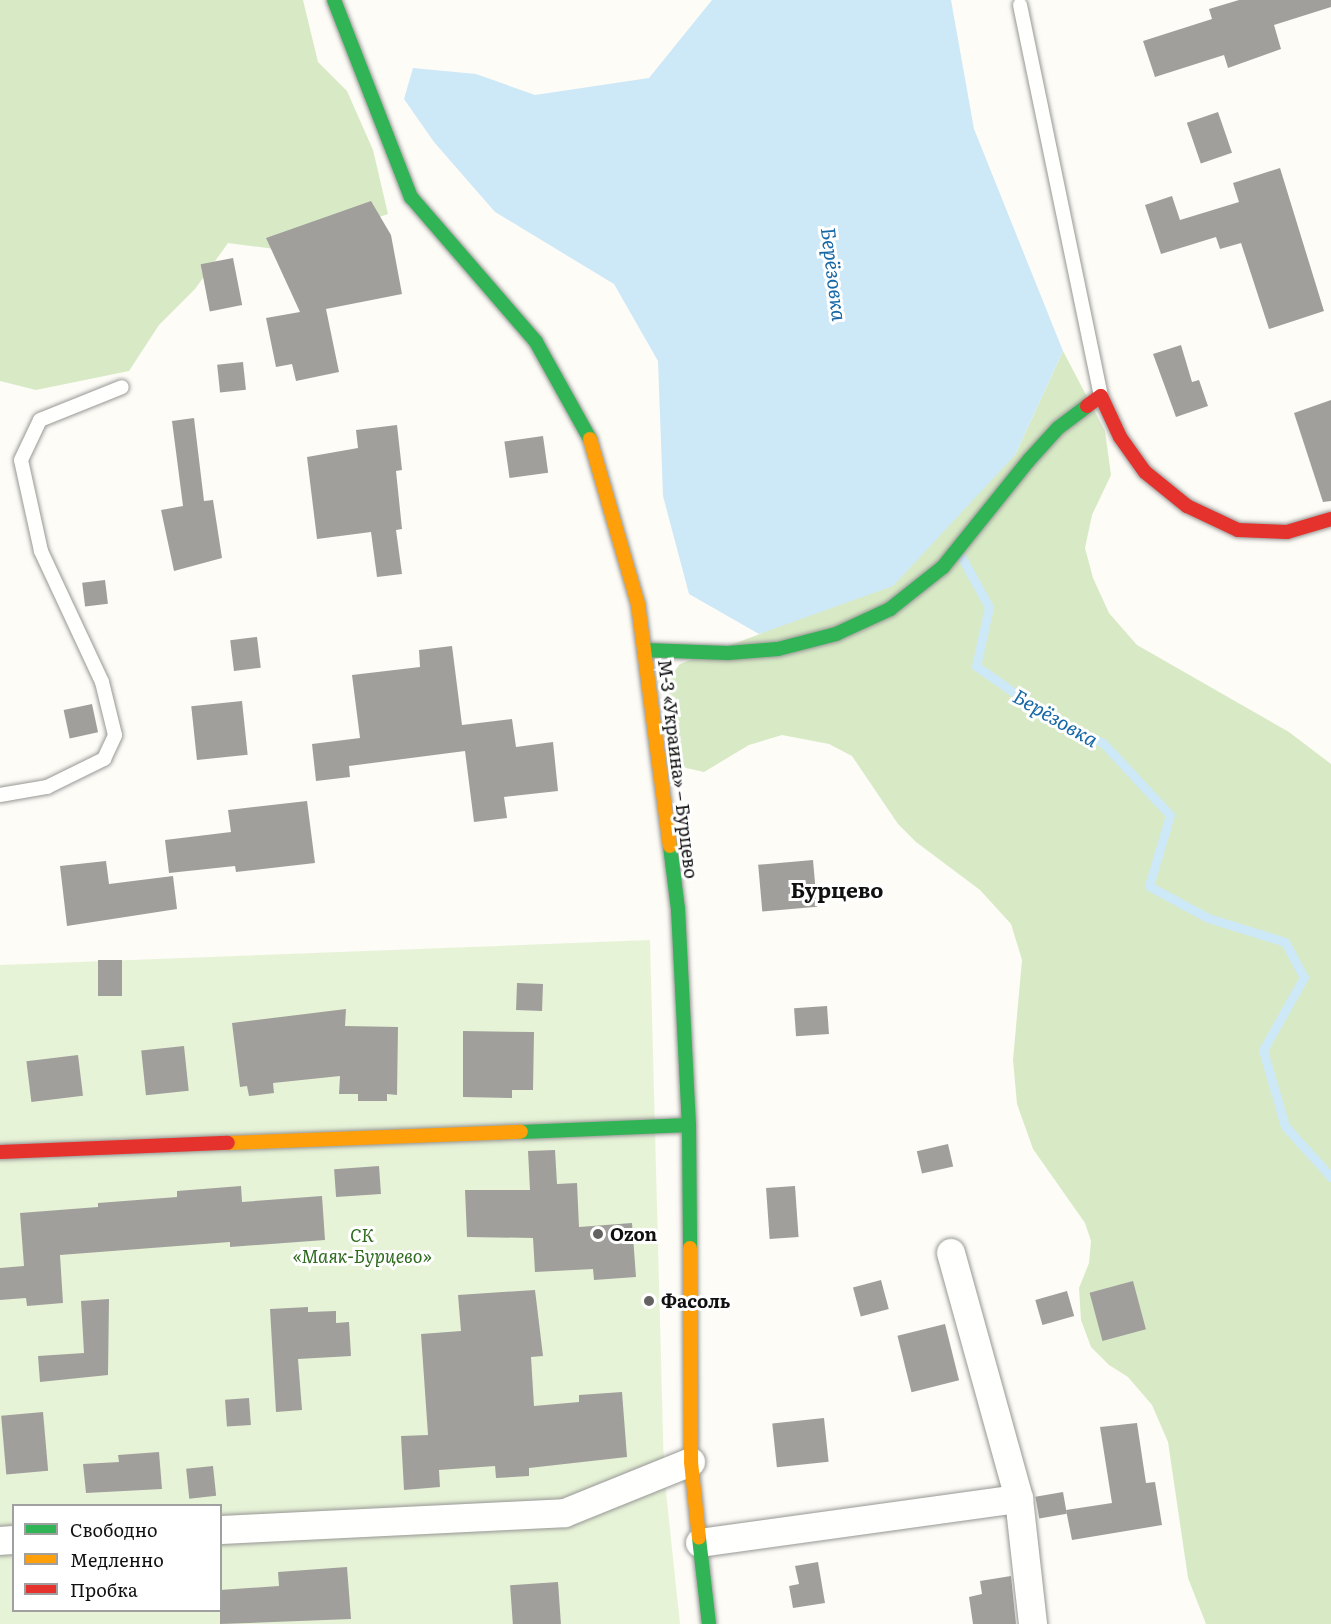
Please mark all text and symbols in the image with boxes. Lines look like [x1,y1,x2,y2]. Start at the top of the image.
water label: Берёзовка [817,226,853,322]
street label: М-3 «Украина» – Бурцево [654,658,702,880]
water label: Берёзовка [1009,683,1103,751]
district label: Бурцево [791,876,883,902]
place label: Ozon [610,1223,657,1245]
park label: СК «Маяк-Бурцево» [292,1225,432,1268]
marker: Ozon [591,1227,605,1241]
place label: Фасоль [661,1290,731,1312]
marker: Фасоль [642,1294,656,1308]
legend [12,1504,222,1612]
text: Свободно [70,1516,158,1543]
text: Медленно [70,1546,164,1573]
text: Пробка [70,1576,138,1603]

